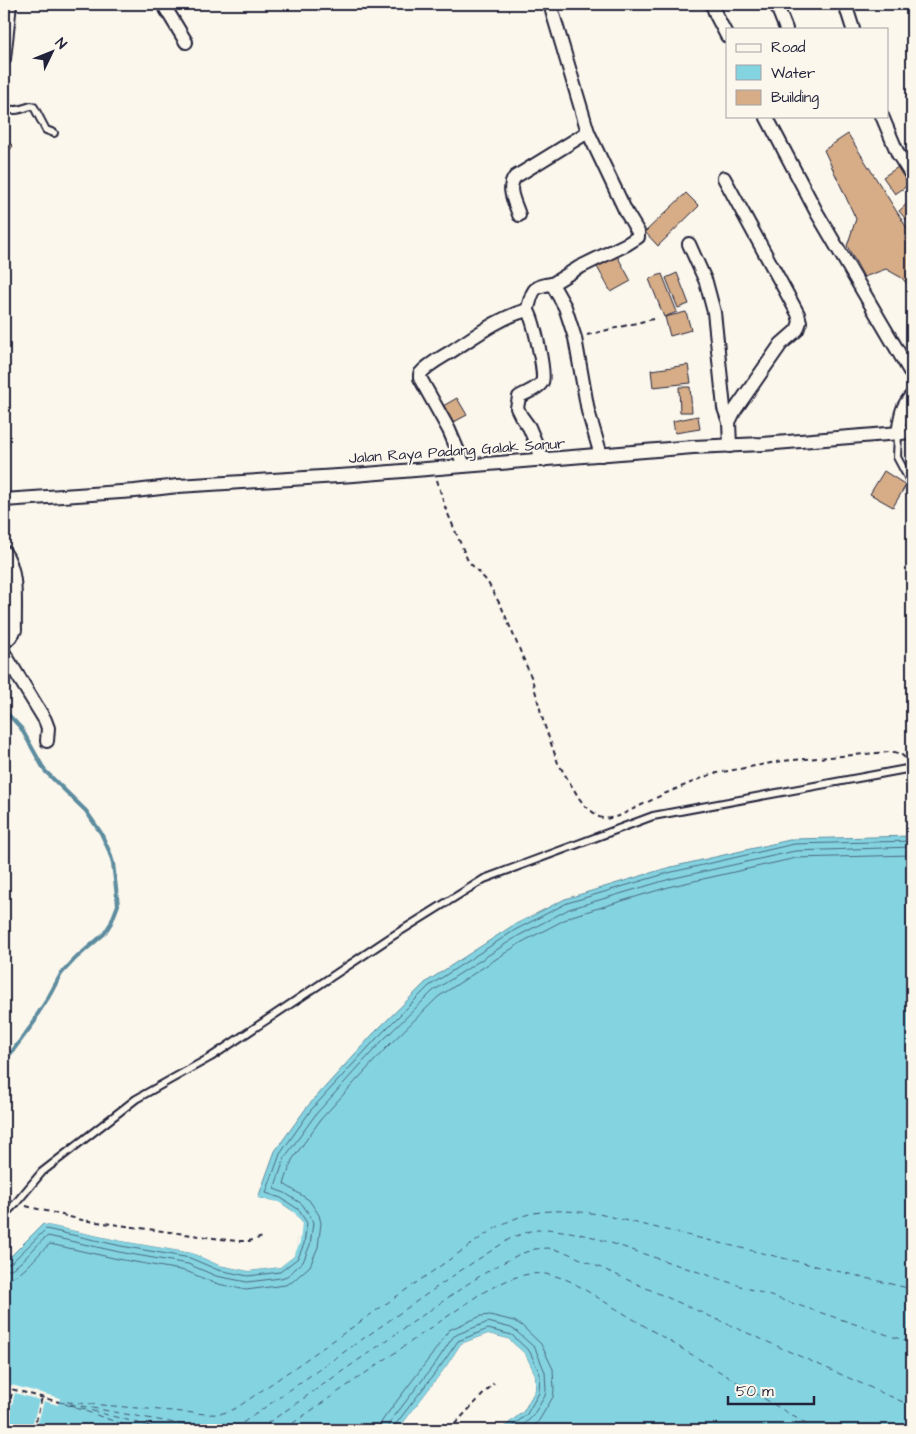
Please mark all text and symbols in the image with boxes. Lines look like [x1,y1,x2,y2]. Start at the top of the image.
north arrow [28,28,78,78]
legend [726,28,888,118]
text: N [50,34,71,54]
text: Road [771,37,806,58]
text: Water [771,63,815,84]
text: Building [771,87,819,109]
street label: Jalan Raya Padang Galak Sanur [348,433,566,470]
scale bar [728,1374,815,1406]
text: 50 m [736,1381,774,1402]

